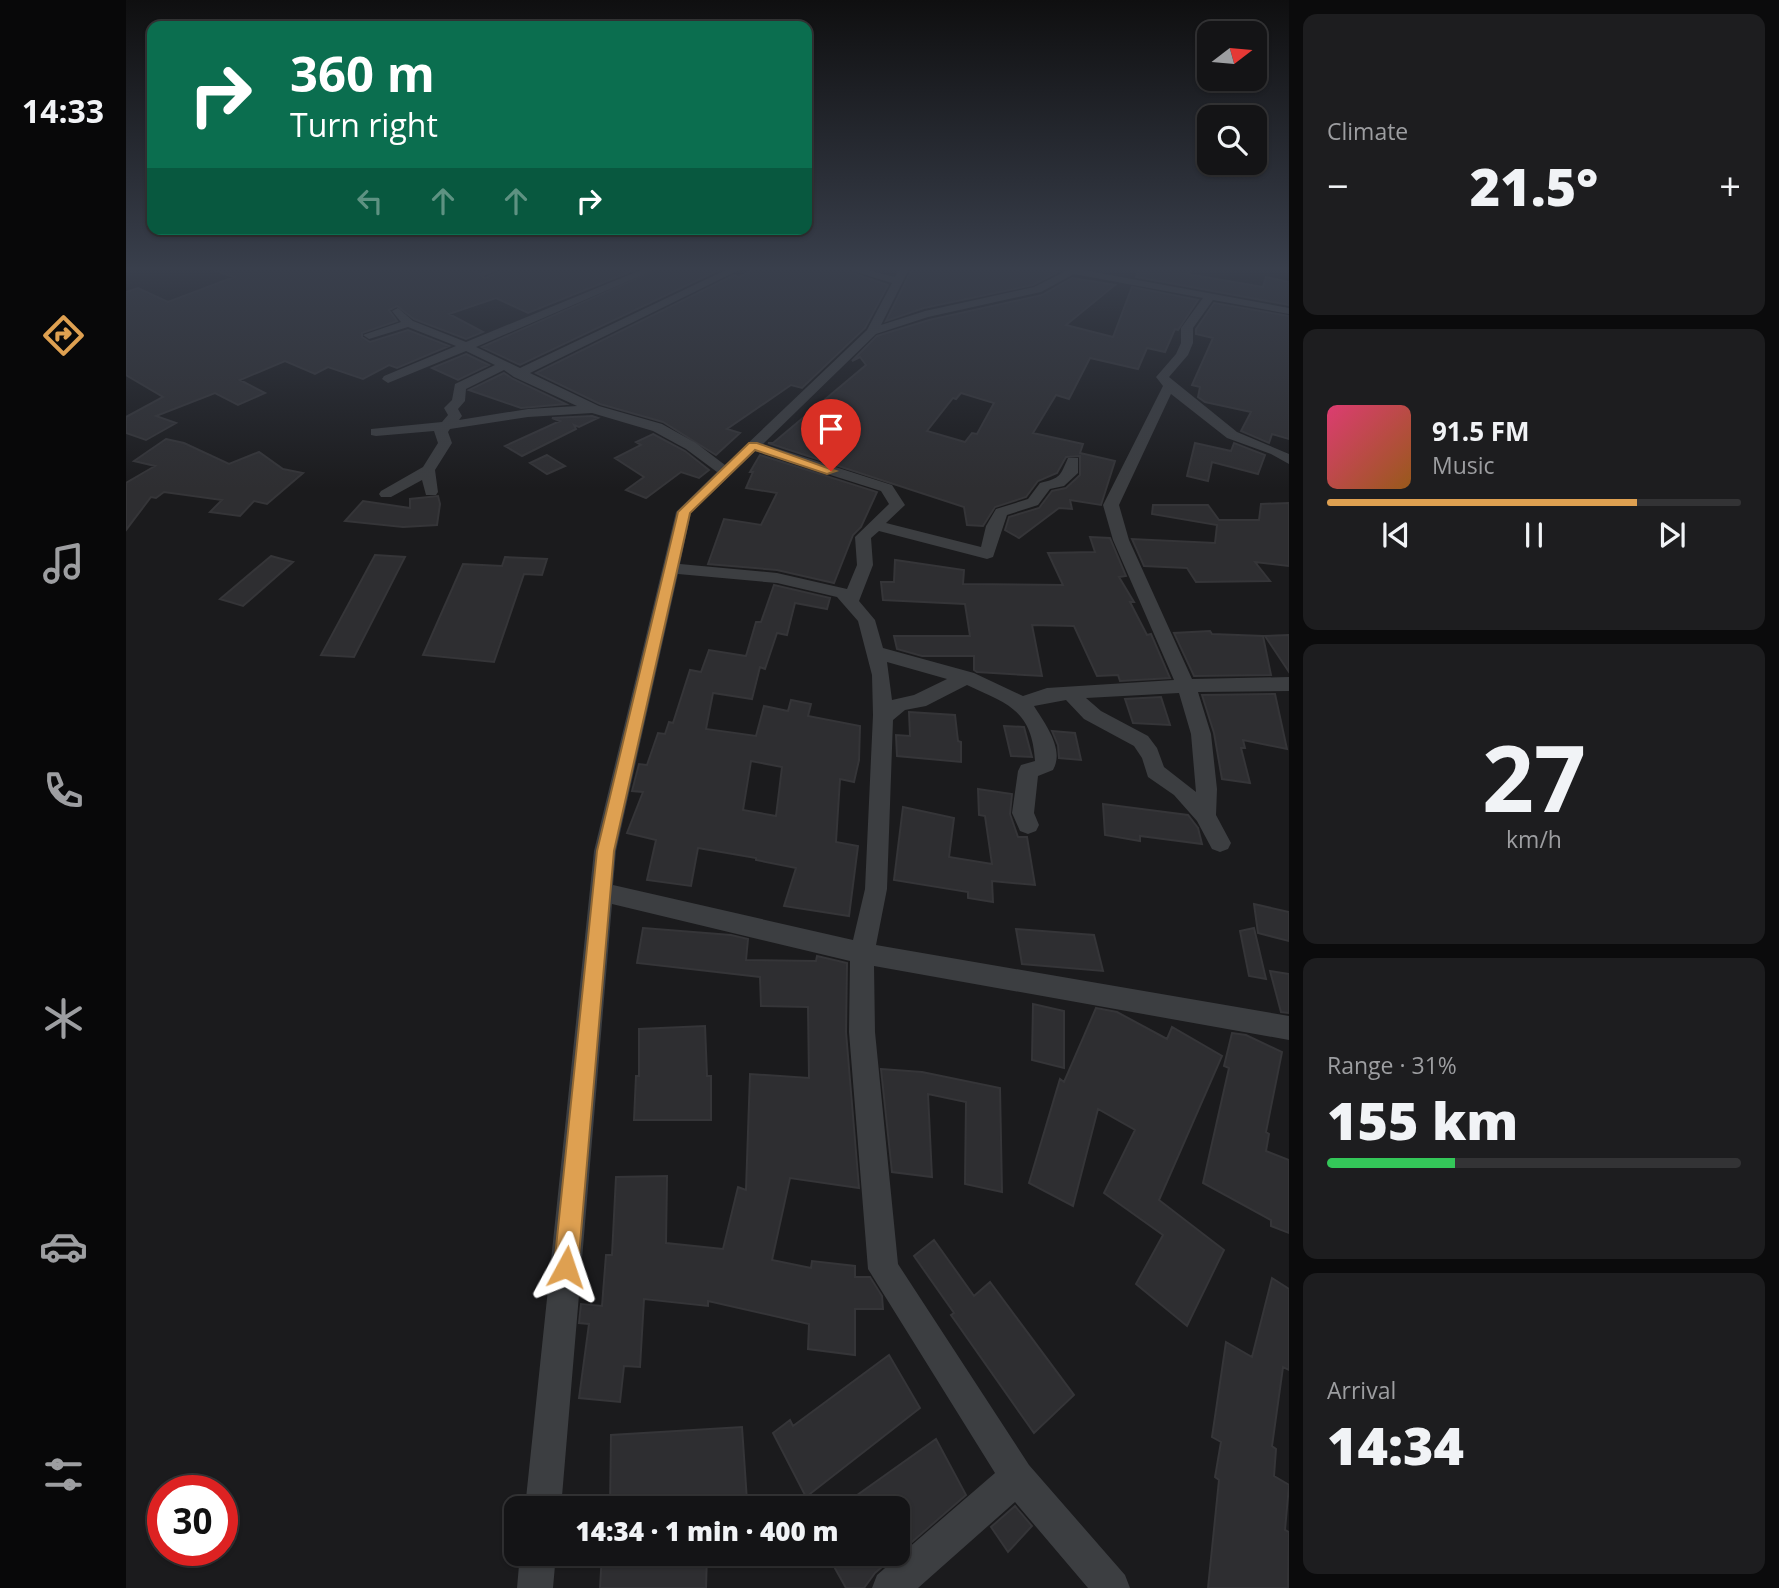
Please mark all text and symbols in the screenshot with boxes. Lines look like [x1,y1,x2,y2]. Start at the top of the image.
north arrow [1197,21,1267,91]
map controls [1197,21,1267,175]
text: 360 m [290,40,435,106]
icon: right [175,49,266,140]
text: 14:33 [22,89,104,132]
text: Turn right [290,103,438,146]
button: search [1197,105,1267,175]
text: Climate [1327,115,1408,147]
text: 21.5° [1470,150,1598,221]
text: − [1327,159,1349,211]
text: + [1719,159,1741,211]
icon: left [351,182,389,220]
icon: ahead [424,182,462,220]
icon: ahead [497,182,535,220]
icon: right [570,182,608,220]
icon: directions [39,311,88,360]
pin [801,399,861,471]
icon: arrive [812,410,850,448]
text: 91.5 FM [1432,413,1530,449]
text: Music [1432,449,1495,481]
icon: previous [1377,516,1415,554]
icon: pause [1515,516,1553,554]
icon: next [1653,516,1691,554]
icon: music [39,539,88,588]
text: 27 [1482,715,1586,839]
icon: phone [39,766,88,815]
text: km/h [1506,823,1562,855]
icon: climate [39,994,88,1043]
text: Range · 31% [1327,1049,1457,1081]
text: 155 km [1327,1084,1518,1155]
icon: car [39,1222,88,1271]
position arrow [529,1230,603,1304]
text: Arrival [1327,1374,1396,1406]
text: 14:34 [1327,1409,1464,1480]
icon: filters [39,1450,88,1499]
speed limit sign: 30 [147,1475,238,1566]
text: 14:34 · 1 min · 400 m [576,1513,838,1549]

